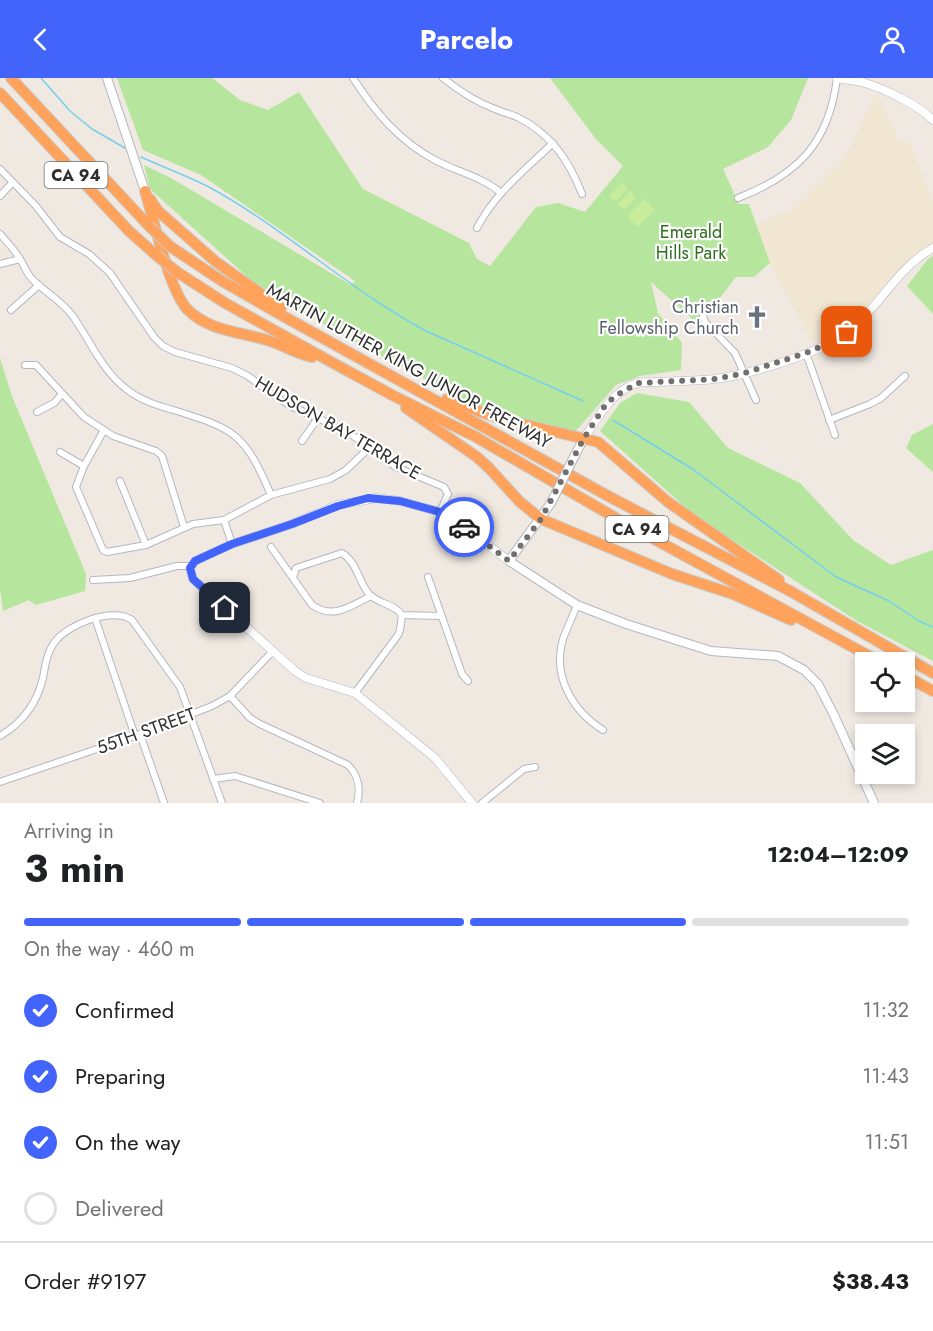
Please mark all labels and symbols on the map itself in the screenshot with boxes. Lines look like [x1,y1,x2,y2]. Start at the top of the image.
road number: CA 94 [44,162,107,188]
park label: Emerald Hills Park [656,219,726,266]
street label: MARTIN LUTHER KING JUNIOR FREEWAY [262,277,557,456]
place label: Christian Fellowship Church [599,294,739,341]
church icon: Christian Fellowship Church [744,304,770,330]
pin [821,306,872,357]
street label: HUDSON BAY TERRACE [250,370,426,486]
courier [434,497,494,557]
road number: CA 94 [606,516,668,542]
pin [199,582,250,633]
street label: 55TH STREET [93,701,200,761]

